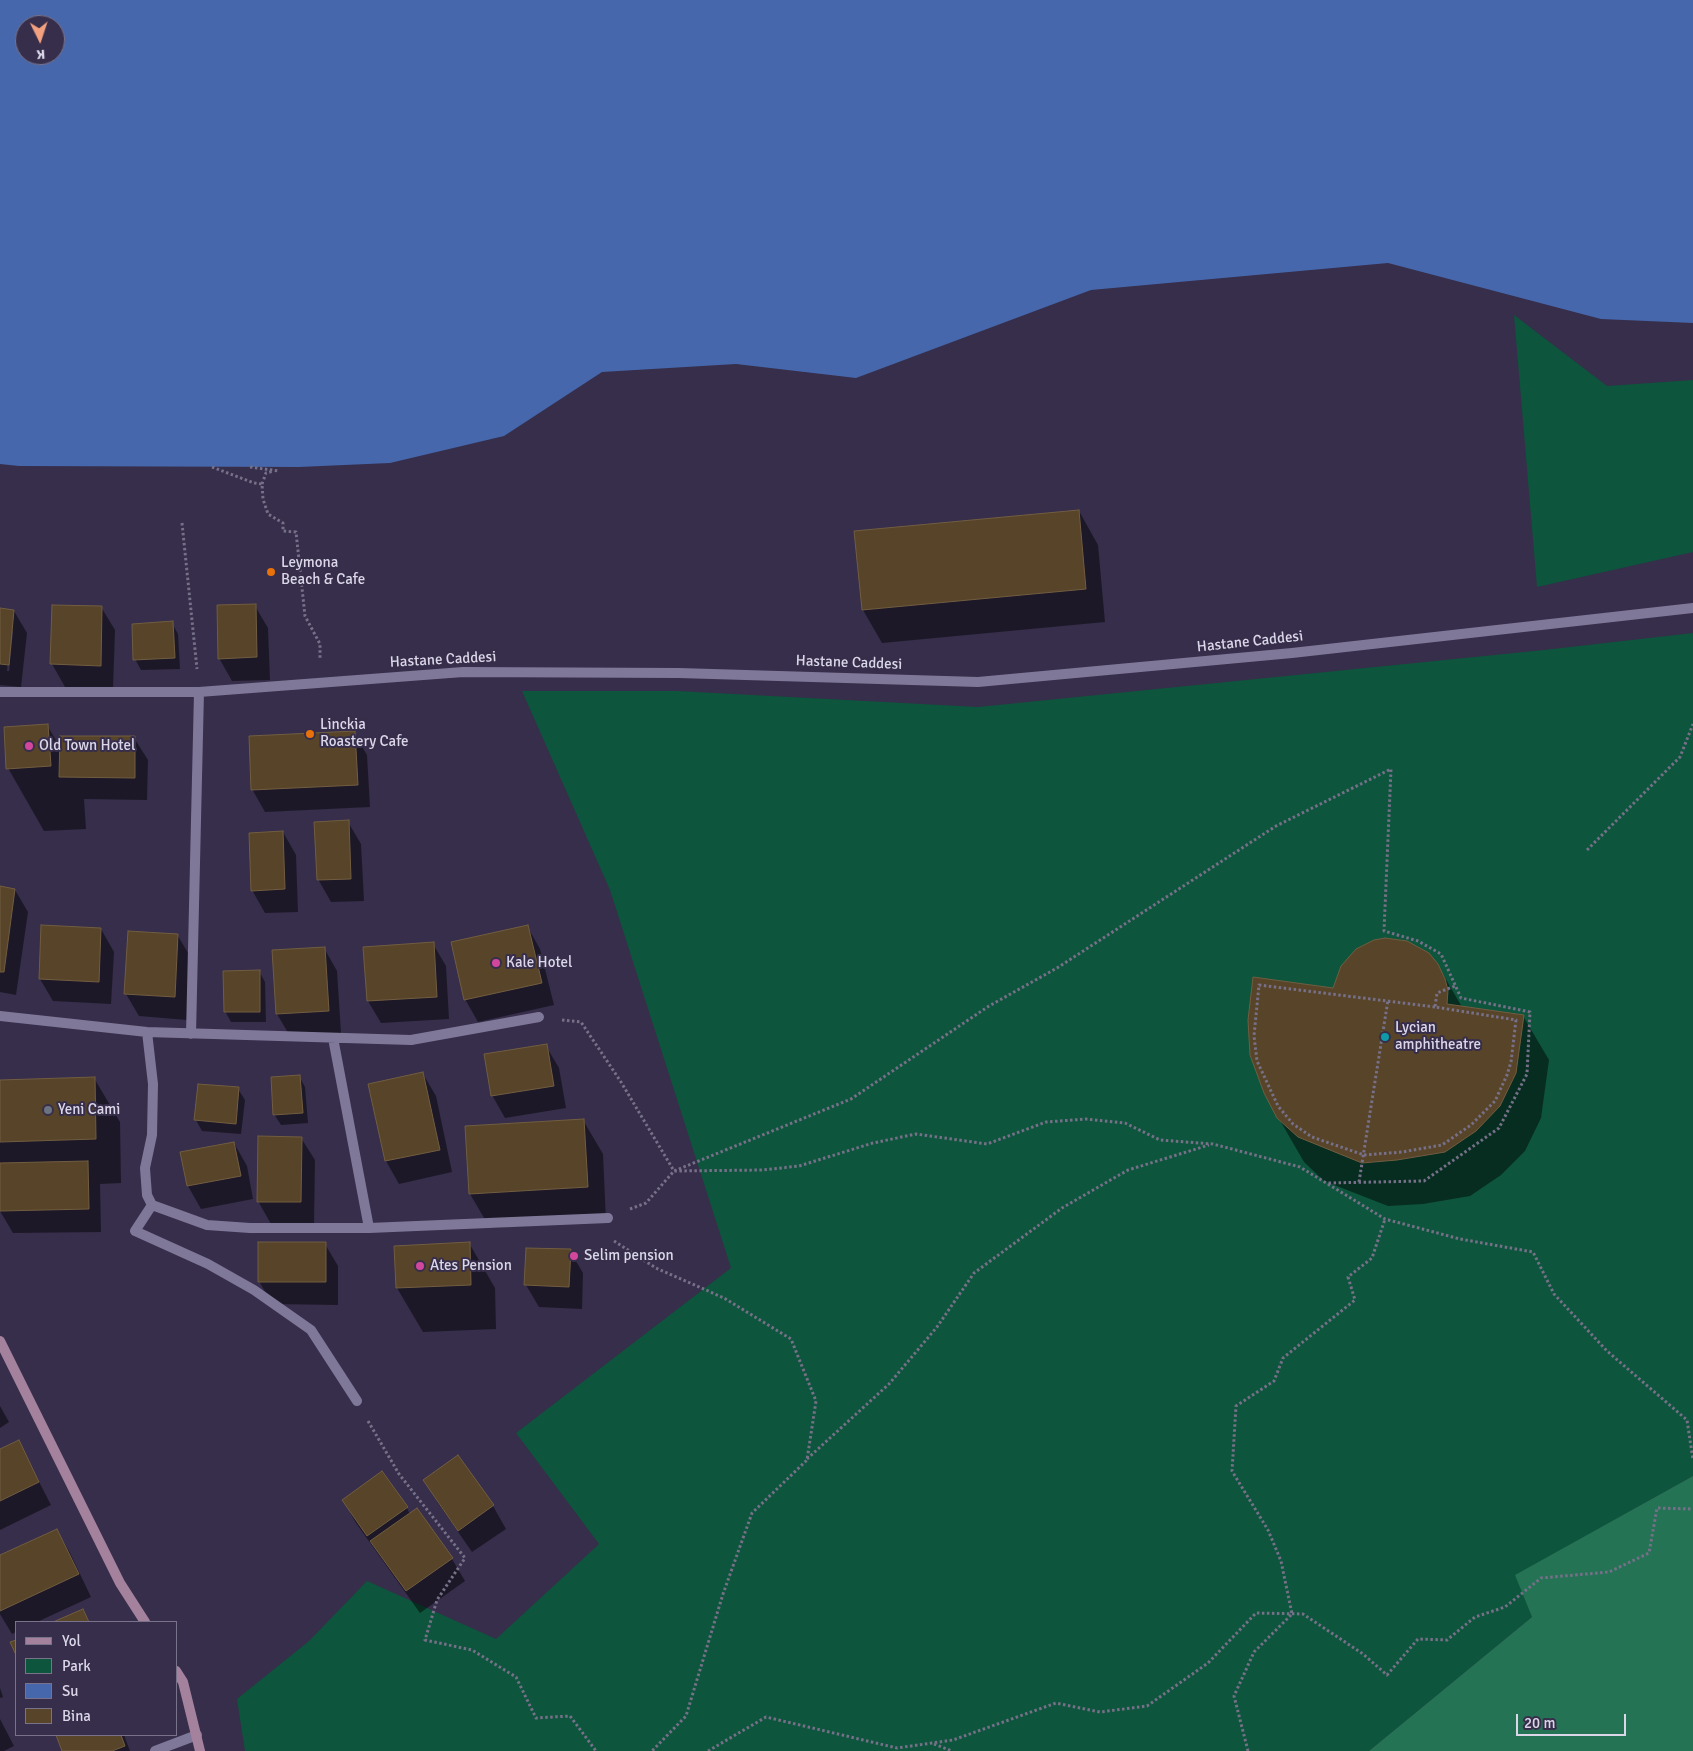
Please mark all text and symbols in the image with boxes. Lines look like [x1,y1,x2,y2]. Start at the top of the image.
north arrow [15,15,65,65]
text: K [36,46,46,63]
place label: Leymona Beach & Cafe [281,554,365,589]
marker: Leymona Beach & Cafe [265,566,277,578]
street label: Hastane Caddesi [1196,627,1304,657]
street label: Hastane Caddesi [389,648,497,672]
street label: Hastane Caddesi [795,652,903,674]
place label: Linckia Roastery Cafe [320,716,409,751]
marker: Linckia Roastery Cafe [304,728,316,740]
place label: Old Town Hotel [39,737,135,755]
marker: Old Town Hotel [23,740,35,752]
place label: Kale Hotel [506,954,572,972]
marker: Kale Hotel [490,957,502,969]
place label: Lycian amphitheatre [1395,1019,1481,1054]
marker: Lycian amphitheatre [1379,1031,1391,1043]
place label: Yeni Cami [58,1101,120,1119]
marker: Yeni Cami [42,1104,54,1116]
place label: Selim pension [584,1247,674,1265]
marker: Selim pension [568,1250,580,1262]
place label: Ates Pension [430,1257,512,1275]
marker: Ates Pension [414,1260,426,1272]
legend [15,1621,178,1736]
text: Yol [62,1632,81,1650]
text: Park [62,1657,91,1675]
text: Su [62,1682,79,1700]
scale bar [1518,1704,1628,1736]
text: Bina [62,1707,91,1725]
text: 20 m [1524,1714,1555,1732]

